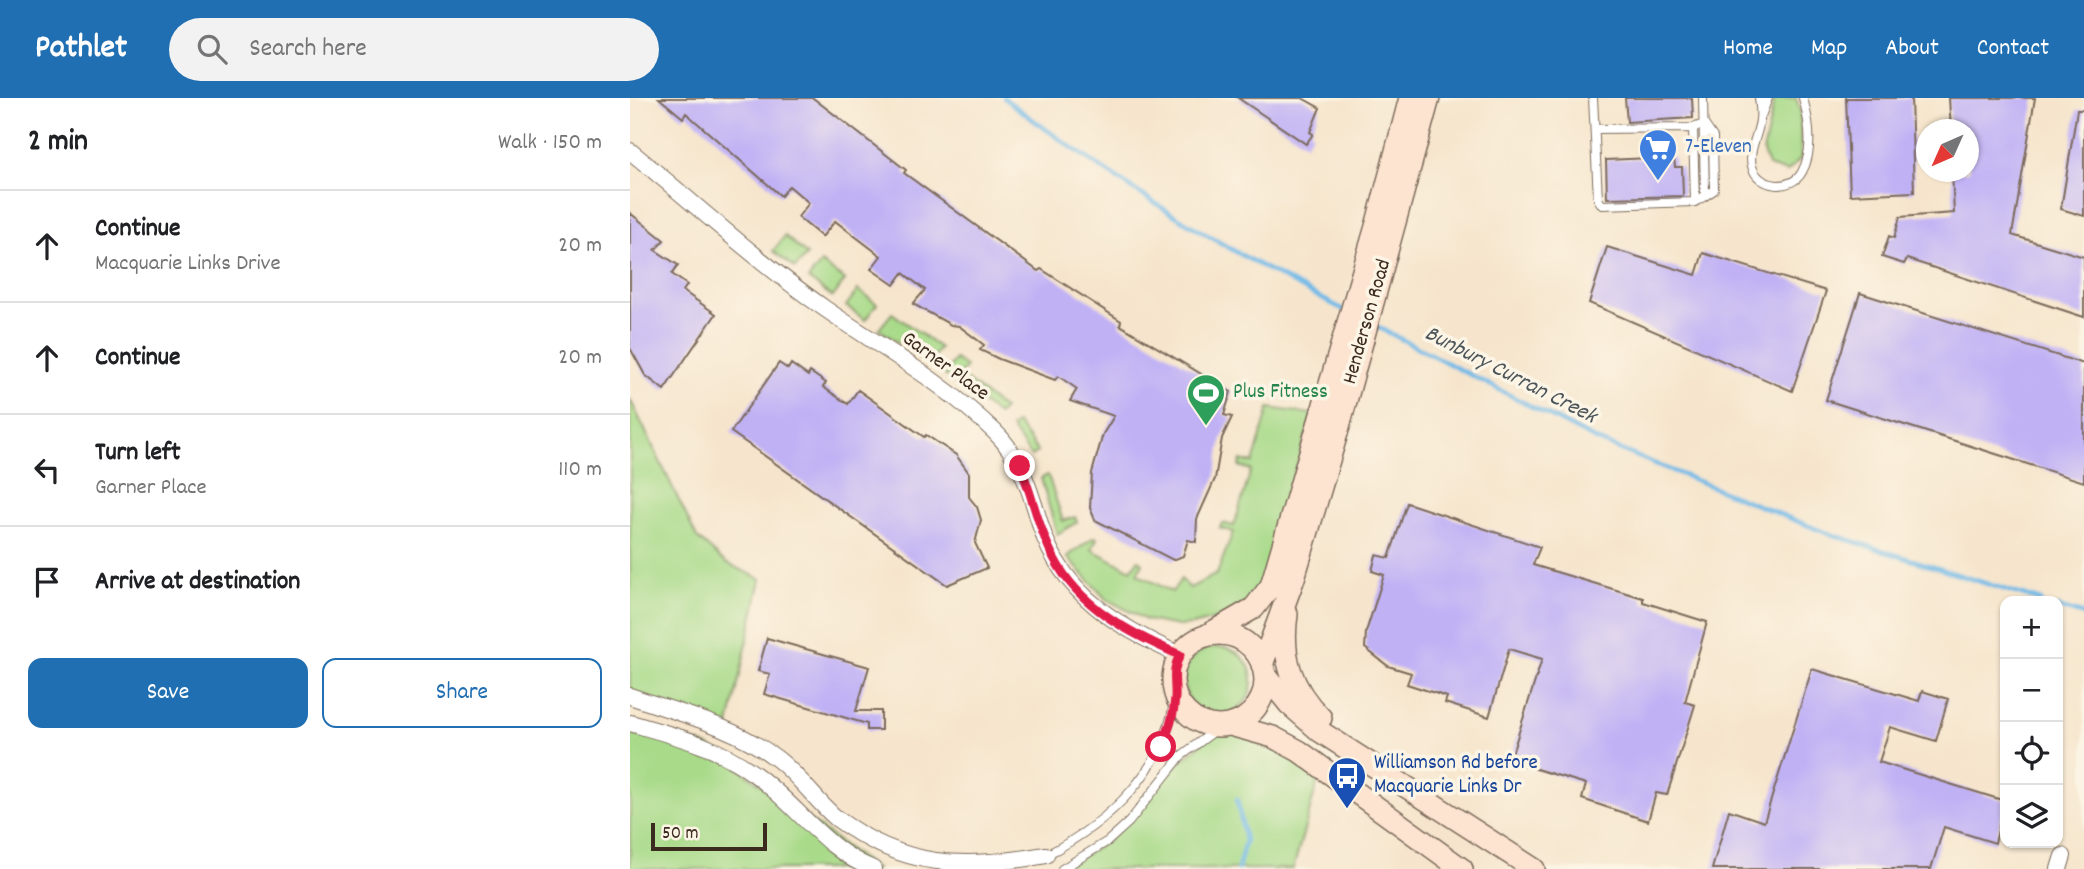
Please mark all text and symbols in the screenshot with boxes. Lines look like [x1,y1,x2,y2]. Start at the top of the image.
search box [169,18,659,81]
text: Pathlet [35,26,127,73]
icon: search [193,30,231,68]
text: Search here [249,31,367,68]
text: Home [1723,32,1773,66]
text: Map [1811,32,1847,66]
text: About [1885,32,1939,66]
text: Contact [1977,32,2049,66]
north arrow [1916,119,1979,182]
text: 2 min [28,122,88,165]
text: Walk · 150 m [498,127,602,160]
supermarket icon: 7-Eleven [1637,127,1679,182]
place label: 7-Eleven [1685,133,1752,163]
text: Continue [95,211,180,248]
icon: ahead [28,227,66,265]
text: 20 m [558,230,602,263]
text: Macquarie Links Drive [95,248,281,281]
street label: Henderson Road [1336,256,1400,388]
water label: Bunbury Curran Creek [1418,318,1604,435]
street label: Garner Place [895,325,995,409]
icon: ahead [28,339,66,377]
text: Continue [95,340,180,377]
text: 20 m [558,342,602,375]
sports icon: Plus Fitness [1185,372,1227,427]
place label: Plus Fitness [1233,378,1328,408]
text: Turn left [95,435,181,472]
route end [1004,450,1035,481]
icon: left [28,451,66,489]
text: 110 m [558,454,602,487]
text: Garner Place [95,472,207,505]
icon: arrive [28,563,66,601]
text: Arrive at destination [95,564,300,601]
map controls [2000,596,2063,848]
button: + [2000,596,2063,659]
button: Save [28,658,308,728]
button: Share [322,658,602,728]
button: − [2000,659,2063,722]
button: locate [2000,722,2063,785]
route start [1145,731,1176,762]
place label: Williamson Rd before Macquarie Links Dr [1374,749,1538,803]
bus stop icon: Williamson Rd before Macquarie Links Dr [1326,755,1368,810]
button: layers [2000,785,2063,848]
scale bar [651,820,766,852]
text: 50 m [662,821,699,848]

